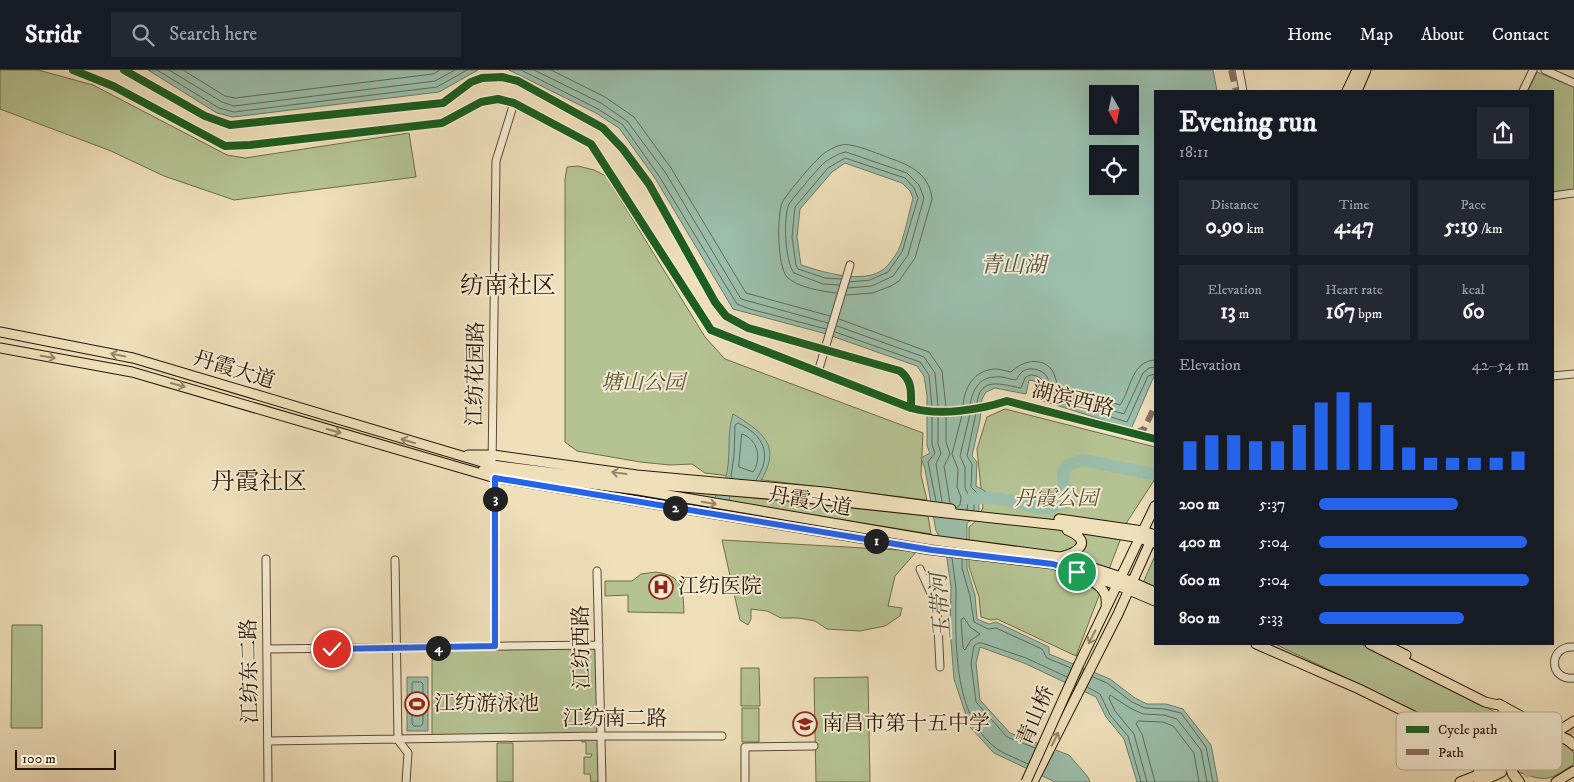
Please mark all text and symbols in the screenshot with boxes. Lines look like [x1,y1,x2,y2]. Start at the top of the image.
search box [111,12,461,57]
text: Stridr [25,20,81,50]
icon: search [129,21,157,49]
text: Search here [169,23,257,46]
text: Home [1287,24,1332,46]
text: Map [1360,24,1393,46]
text: About [1421,24,1464,46]
text: Contact [1492,24,1549,46]
north arrow [1089,85,1139,135]
map controls [1089,85,1139,195]
text: Evening run [1179,105,1317,140]
button: share [1477,107,1529,159]
text: 18:11 [1179,142,1209,162]
button: locate [1089,145,1139,195]
text: Distance [1211,196,1259,214]
text: Time [1339,196,1369,214]
text: Pace [1460,196,1486,214]
text: 0.90 [1205,214,1243,240]
text: 4:47 [1334,214,1374,240]
text: 5:19 [1444,214,1478,240]
text: km [1243,220,1264,238]
text: /km [1478,220,1502,238]
water label: 青山湖 [980,252,1050,279]
district label: 纺南社区 [460,271,556,301]
text: Elevation [1208,281,1262,299]
text: Heart rate [1325,281,1383,299]
text: kcal [1462,281,1485,299]
text: 13 [1220,299,1236,325]
text: 167 [1326,299,1355,325]
text: 60 [1462,299,1484,325]
text: m [1236,305,1249,323]
text: bpm [1355,305,1382,323]
street label: 江纺花园路 [462,321,490,427]
street label: 丹霞大道 [190,345,278,395]
one-way arrow [111,350,127,359]
one-way arrow [40,352,56,362]
text: Elevation [1179,355,1241,375]
text: 42–54 m [1472,355,1529,375]
park label: 塘山公园 [601,370,688,396]
street label: 湖滨西路 [1029,377,1117,423]
one-way arrow [170,381,186,391]
one-way arrow [326,427,342,437]
one-way arrow [401,435,417,445]
district label: 丹霞社区 [211,467,307,497]
one-way arrow [611,467,627,477]
street label: 丹霞大道 [766,482,854,522]
pin: 3 [482,486,508,512]
park label: 丹霞公园 [1014,486,1101,512]
text: 3 [493,490,498,508]
text: 200 m [1179,494,1220,514]
text: 5:37 [1259,494,1286,514]
pin: 2 [662,496,688,520]
one-way arrow [701,498,717,508]
text: 2 [672,499,679,517]
pin: 1 [864,528,888,554]
text: 1 [874,532,879,550]
text: 400 m [1179,532,1221,552]
text: 5:04 [1259,532,1289,552]
pin [1056,551,1098,593]
icon: arrive [1063,558,1091,586]
water label: 玉带河 [925,568,957,640]
text: 600 m [1179,570,1220,590]
text: 5:04 [1259,570,1289,590]
hospital icon: 江纺医院 [648,574,674,600]
place label: 江纺医院 [678,574,762,600]
street label: 江纺西路 [568,605,596,689]
text: 800 m [1179,608,1220,628]
text: 5:33 [1259,608,1283,628]
street label: 江纺东二路 [236,618,264,724]
pin [311,628,353,670]
one-way arrow [1087,629,1097,644]
icon: check [318,635,346,663]
pin: 4 [426,636,450,660]
text: 4 [434,639,443,657]
street label: 青山桥 [1012,682,1060,750]
sports icon: 江纺游泳池 [404,691,430,717]
place label: 江纺游泳池 [434,691,539,717]
street label: 江纺南二路 [563,706,668,732]
school or university icon: 南昌市第十五中学 [792,711,818,737]
place label: 南昌市第十五中学 [822,711,990,737]
legend [1396,712,1562,770]
text: Cycle path [1438,721,1498,739]
one-way arrow [1050,731,1060,746]
text: Path [1438,744,1465,762]
scale bar [15,747,116,770]
text: 100 m [22,750,56,768]

